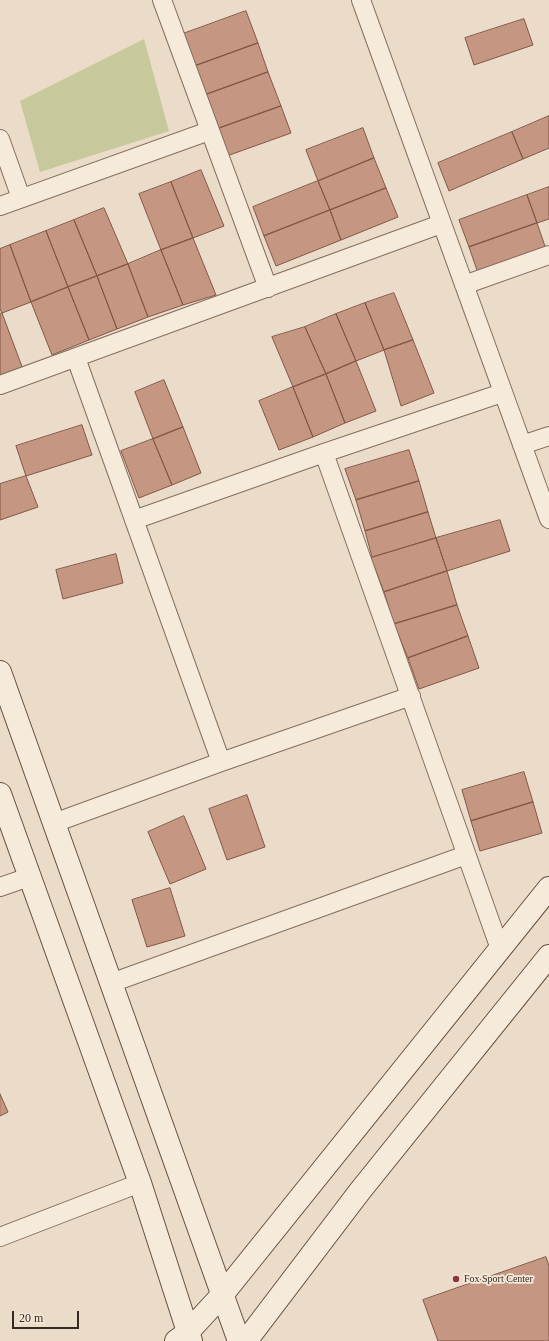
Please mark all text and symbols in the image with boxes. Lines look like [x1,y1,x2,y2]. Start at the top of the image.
place label: Fox Sport Center [464,1273,534,1285]
marker: Fox Sport Center [451,1274,461,1284]
scale bar [14,1303,81,1329]
text: 20 m [19,1311,43,1325]

